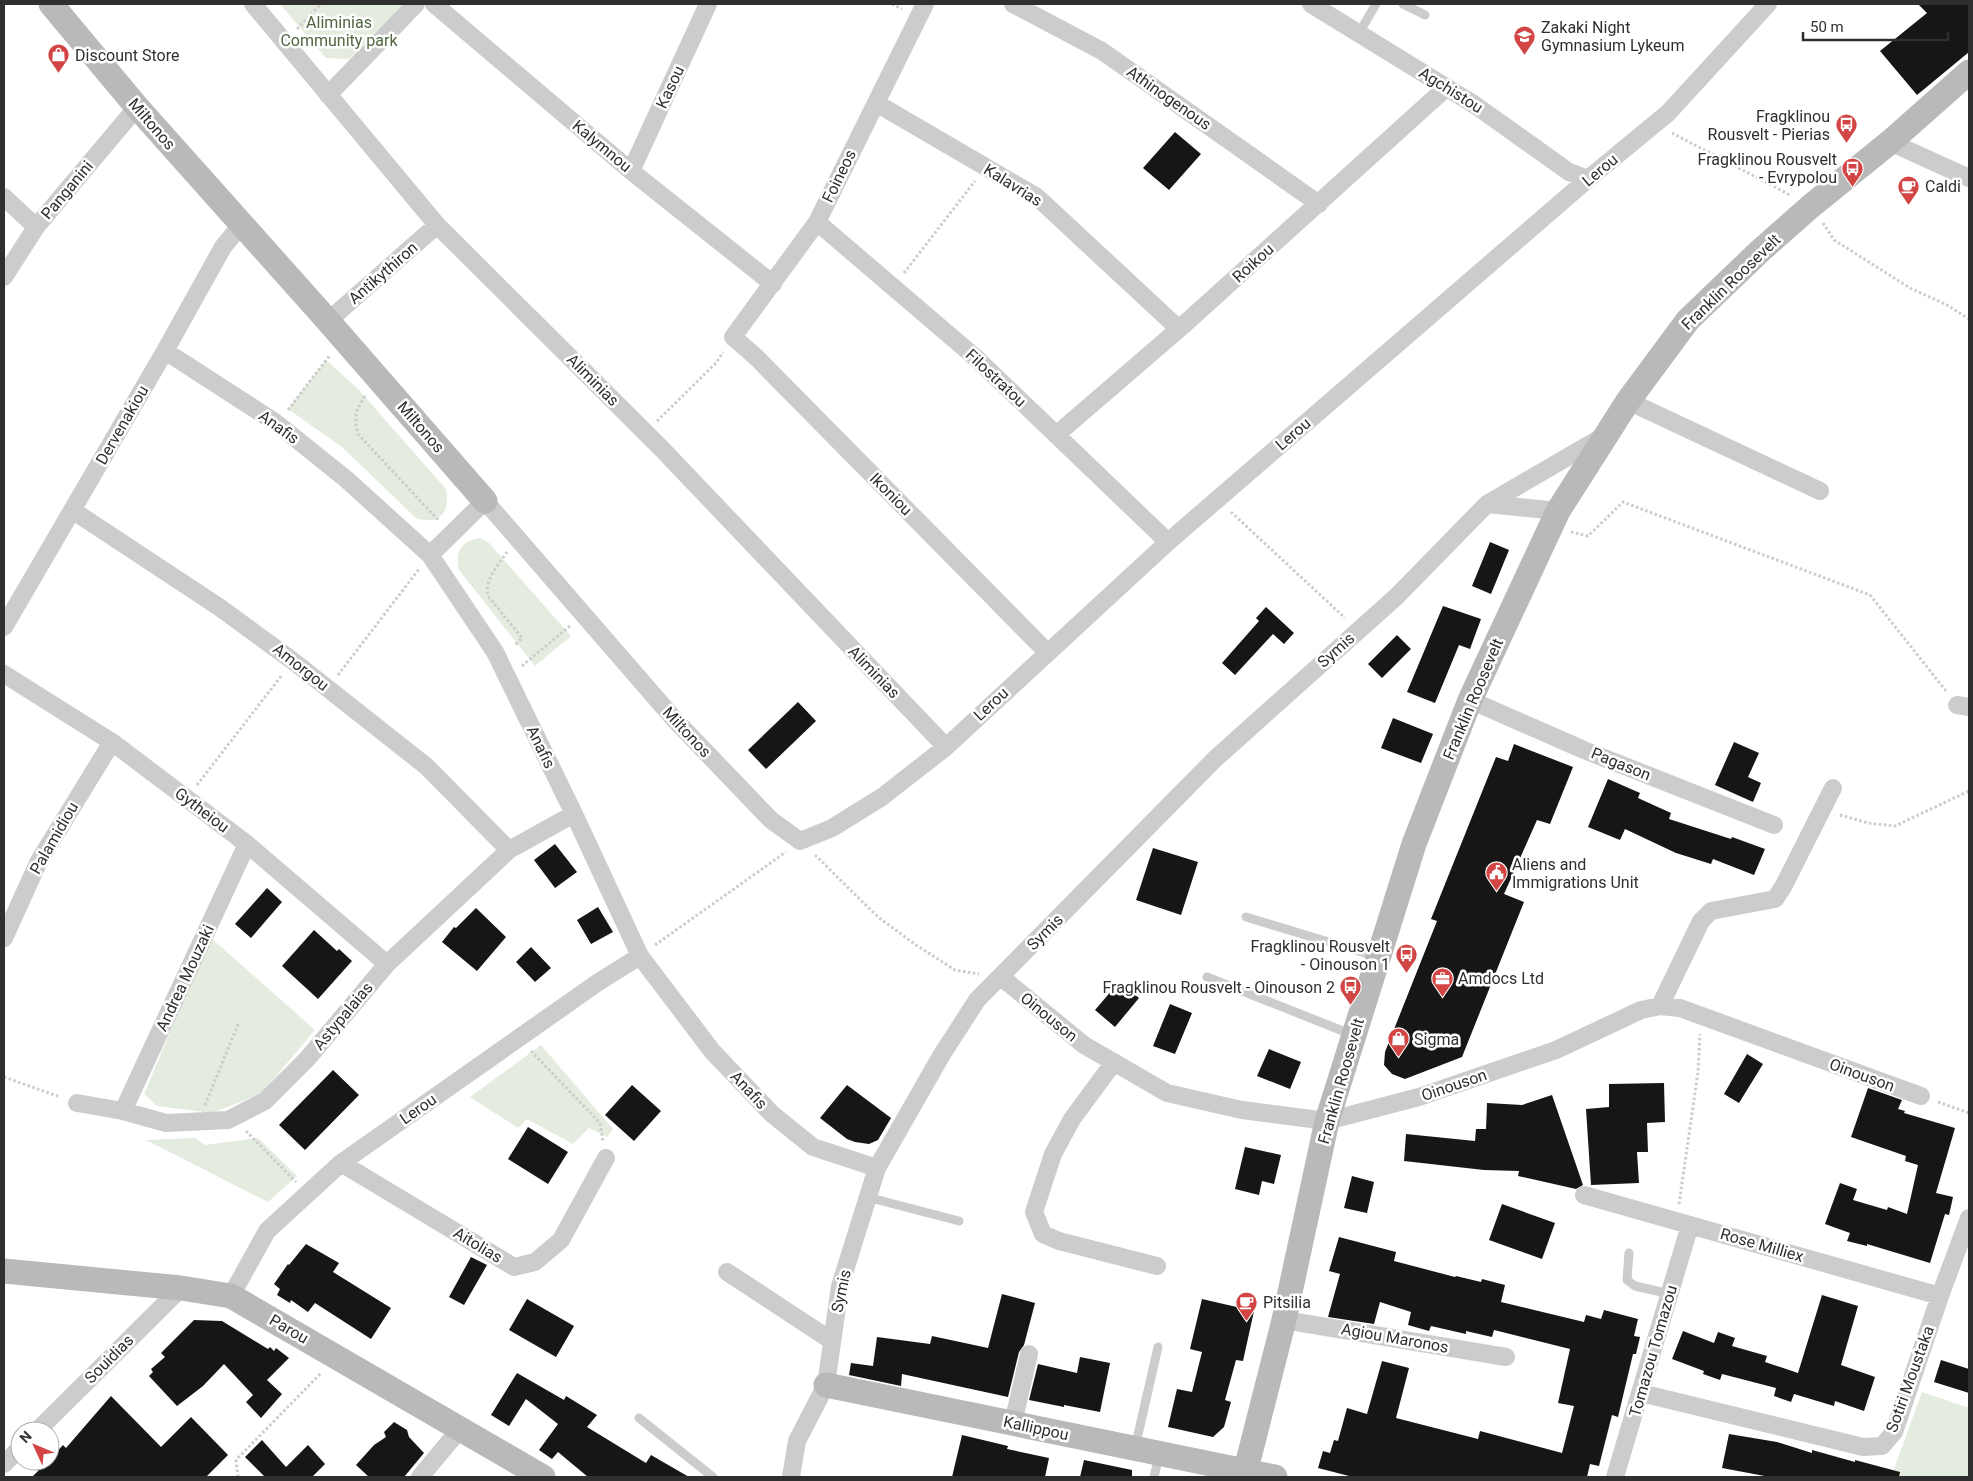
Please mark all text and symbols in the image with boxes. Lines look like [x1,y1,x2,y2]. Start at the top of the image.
scale bar [1803,10,1948,42]
park label: Aliminias Community park [280,13,398,50]
place label: Zakaki Night Gymnasium Lykeum [1541,18,1684,55]
text: 50 m [1810,18,1844,36]
school or university icon: Zakaki Night Gymnasium Lykeum [1513,24,1537,55]
shop icon: Discount Store [47,43,71,74]
place label: Discount Store [75,46,179,65]
street label: Athinogenous [1123,62,1215,134]
street label: Kasou [652,63,688,111]
street label: Agchistou [1416,63,1486,117]
street label: Miltonos [124,94,180,154]
place label: Fragklinou Rousvelt - Pierias [1708,107,1830,144]
bus stop icon: Fragklinou Rousvelt - Pierias [1834,113,1858,144]
street label: Kalymnou [569,116,635,176]
street label: Foineos [818,146,860,206]
street label: Lerou [1578,150,1622,190]
place label: Fragklinou Rousvelt - Evrypolou [1698,150,1837,187]
bus stop icon: Fragklinou Rousvelt - Evrypolou [1841,156,1865,187]
street label: Panganini [37,157,97,223]
street label: Kalavrias [980,160,1046,210]
cafe icon: Caldi [1897,174,1921,205]
place label: Caldi [1925,177,1961,196]
street label: Franklin Roosevelt [1678,230,1784,334]
street label: Antikythiron [345,238,421,308]
street label: Roikou [1228,240,1278,286]
street label: Filostratou [962,345,1030,411]
street label: Aliminias [563,350,623,410]
street label: Dervenakiou [92,382,152,468]
street label: Miltonos [393,397,449,457]
street label: Anafis [255,406,303,448]
street label: Lerou [1272,414,1314,454]
street label: Ikoniou [866,469,916,519]
street label: Symis [1314,628,1358,672]
street label: Franklin Roosevelt [1439,635,1507,763]
street label: Amorgou [269,639,333,695]
street label: Aliminias [844,642,904,702]
street label: Lerou [970,683,1012,725]
street label: Miltonos [659,703,715,761]
street label: Anafis [523,723,559,771]
street label: Pagason [1588,743,1654,785]
street label: Gytheiou [171,784,233,836]
street label: Palamidiou [26,799,82,877]
place label: Aliens and Immigrations Unit [1512,855,1639,892]
public building icon: Aliens and Immigrations Unit [1484,861,1508,892]
street label: Symis [1023,910,1067,954]
street label: Andrea Mouzaki [152,922,218,1034]
place label: Fragklinou Rousvelt - Oinouson 1 [1251,937,1390,974]
bus stop icon: Fragklinou Rousvelt - Oinouson 1 [1394,943,1418,974]
office icon: Amdocs Ltd [1430,966,1454,997]
place label: Amdocs Ltd [1458,969,1544,988]
bus stop icon: Fragklinou Rousvelt - Oinouson 2 [1339,975,1363,1006]
street label: Astypalaias [309,978,377,1054]
place label: Fragklinou Rousvelt - Oinouson 2 [1102,978,1335,997]
street label: Oinouson [1017,988,1081,1046]
street label: Franklin Roosevelt [1314,1016,1368,1146]
shop icon: Sigma [1386,1027,1410,1058]
place label: Sigma [1414,1030,1459,1049]
street label: Oinouson [1827,1054,1897,1096]
street label: Oinouson [1419,1065,1489,1105]
street label: Anafis [727,1067,771,1113]
street label: Lerou [396,1090,440,1128]
street label: Aitolias [450,1223,506,1267]
street label: Rose Milliex [1718,1224,1806,1266]
street label: Symis [827,1268,855,1314]
street label: Tomazou Tomazou [1625,1283,1681,1419]
cafe icon: Pitsilia [1235,1290,1259,1321]
place label: Pitsilia [1263,1293,1311,1312]
street label: Parou [266,1310,312,1348]
street label: Agiou Maronos [1340,1319,1450,1357]
street label: Sotiri Moustaka [1882,1323,1938,1435]
street label: Souidias [81,1331,137,1387]
street label: Kallippou [1002,1412,1070,1444]
north arrow [10,1421,60,1471]
text: N [16,1428,35,1446]

